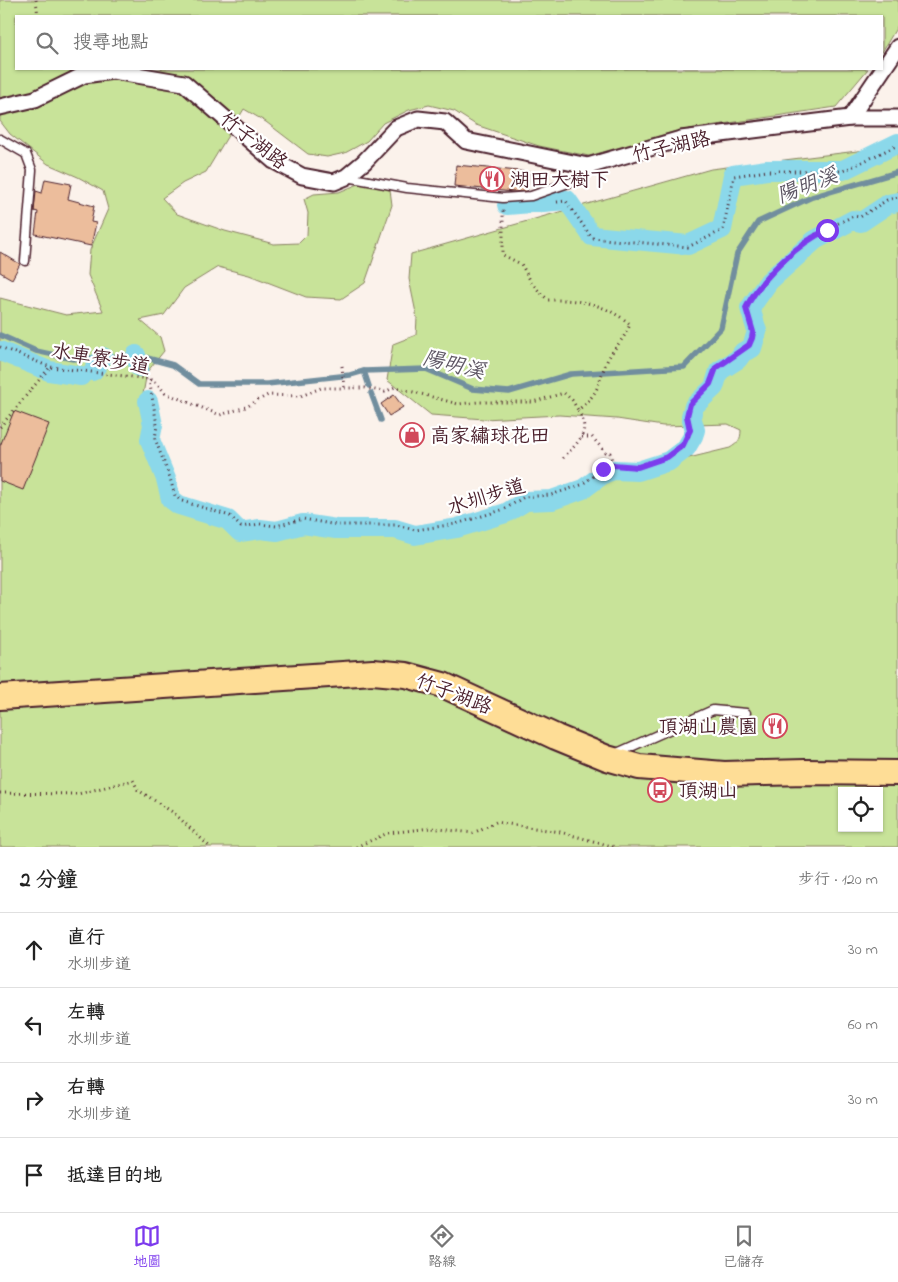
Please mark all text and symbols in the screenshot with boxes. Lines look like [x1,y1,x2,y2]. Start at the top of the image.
search box [15,15,883,70]
icon: search [33,29,61,57]
text: 搜尋地點 [73,30,149,57]
street label: 竹子湖路 [212,106,294,179]
street label: 竹子湖路 [629,125,715,172]
water label: 陽明溪 [773,161,843,212]
restaurant icon: 湖田大樹下 [479,166,505,192]
place label: 湖田大樹下 [510,167,610,196]
route start [816,219,839,242]
street label: 水車寮步道 [49,337,152,383]
water label: 陽明溪 [419,344,489,388]
shop icon: 高家繡球花田 [399,422,425,448]
place label: 高家繡球花田 [430,423,550,452]
route end [592,458,615,481]
street label: 水圳步道 [444,473,529,524]
street label: 竹子湖路 [411,667,497,724]
restaurant icon: 頂湖山農園 [762,713,788,739]
place label: 頂湖山農園 [658,714,758,743]
bus stop icon: 頂湖山 [647,777,673,803]
place label: 頂湖山 [678,778,738,807]
map controls [838,787,883,832]
button: locate [838,787,883,832]
text: 2 分鐘 [20,866,78,896]
text: 步行 · 120 m [798,868,878,892]
text: 直行 [67,925,105,952]
icon: ahead [20,936,48,964]
text: 30 m [848,938,878,962]
text: 水圳步道 [67,953,131,977]
text: 左轉 [67,1000,105,1027]
icon: left [20,1011,48,1039]
text: 60 m [848,1013,878,1037]
text: 水圳步道 [67,1028,131,1052]
text: 右轉 [67,1075,105,1102]
icon: right [20,1086,48,1114]
text: 30 m [848,1088,878,1112]
text: 水圳步道 [67,1103,131,1127]
icon: arrive [20,1161,48,1189]
text: 抵達目的地 [67,1163,162,1190]
tab: 地圖 [133,1222,161,1273]
tab: 路線 [428,1222,456,1273]
tab: 已儲存 [723,1222,765,1273]

